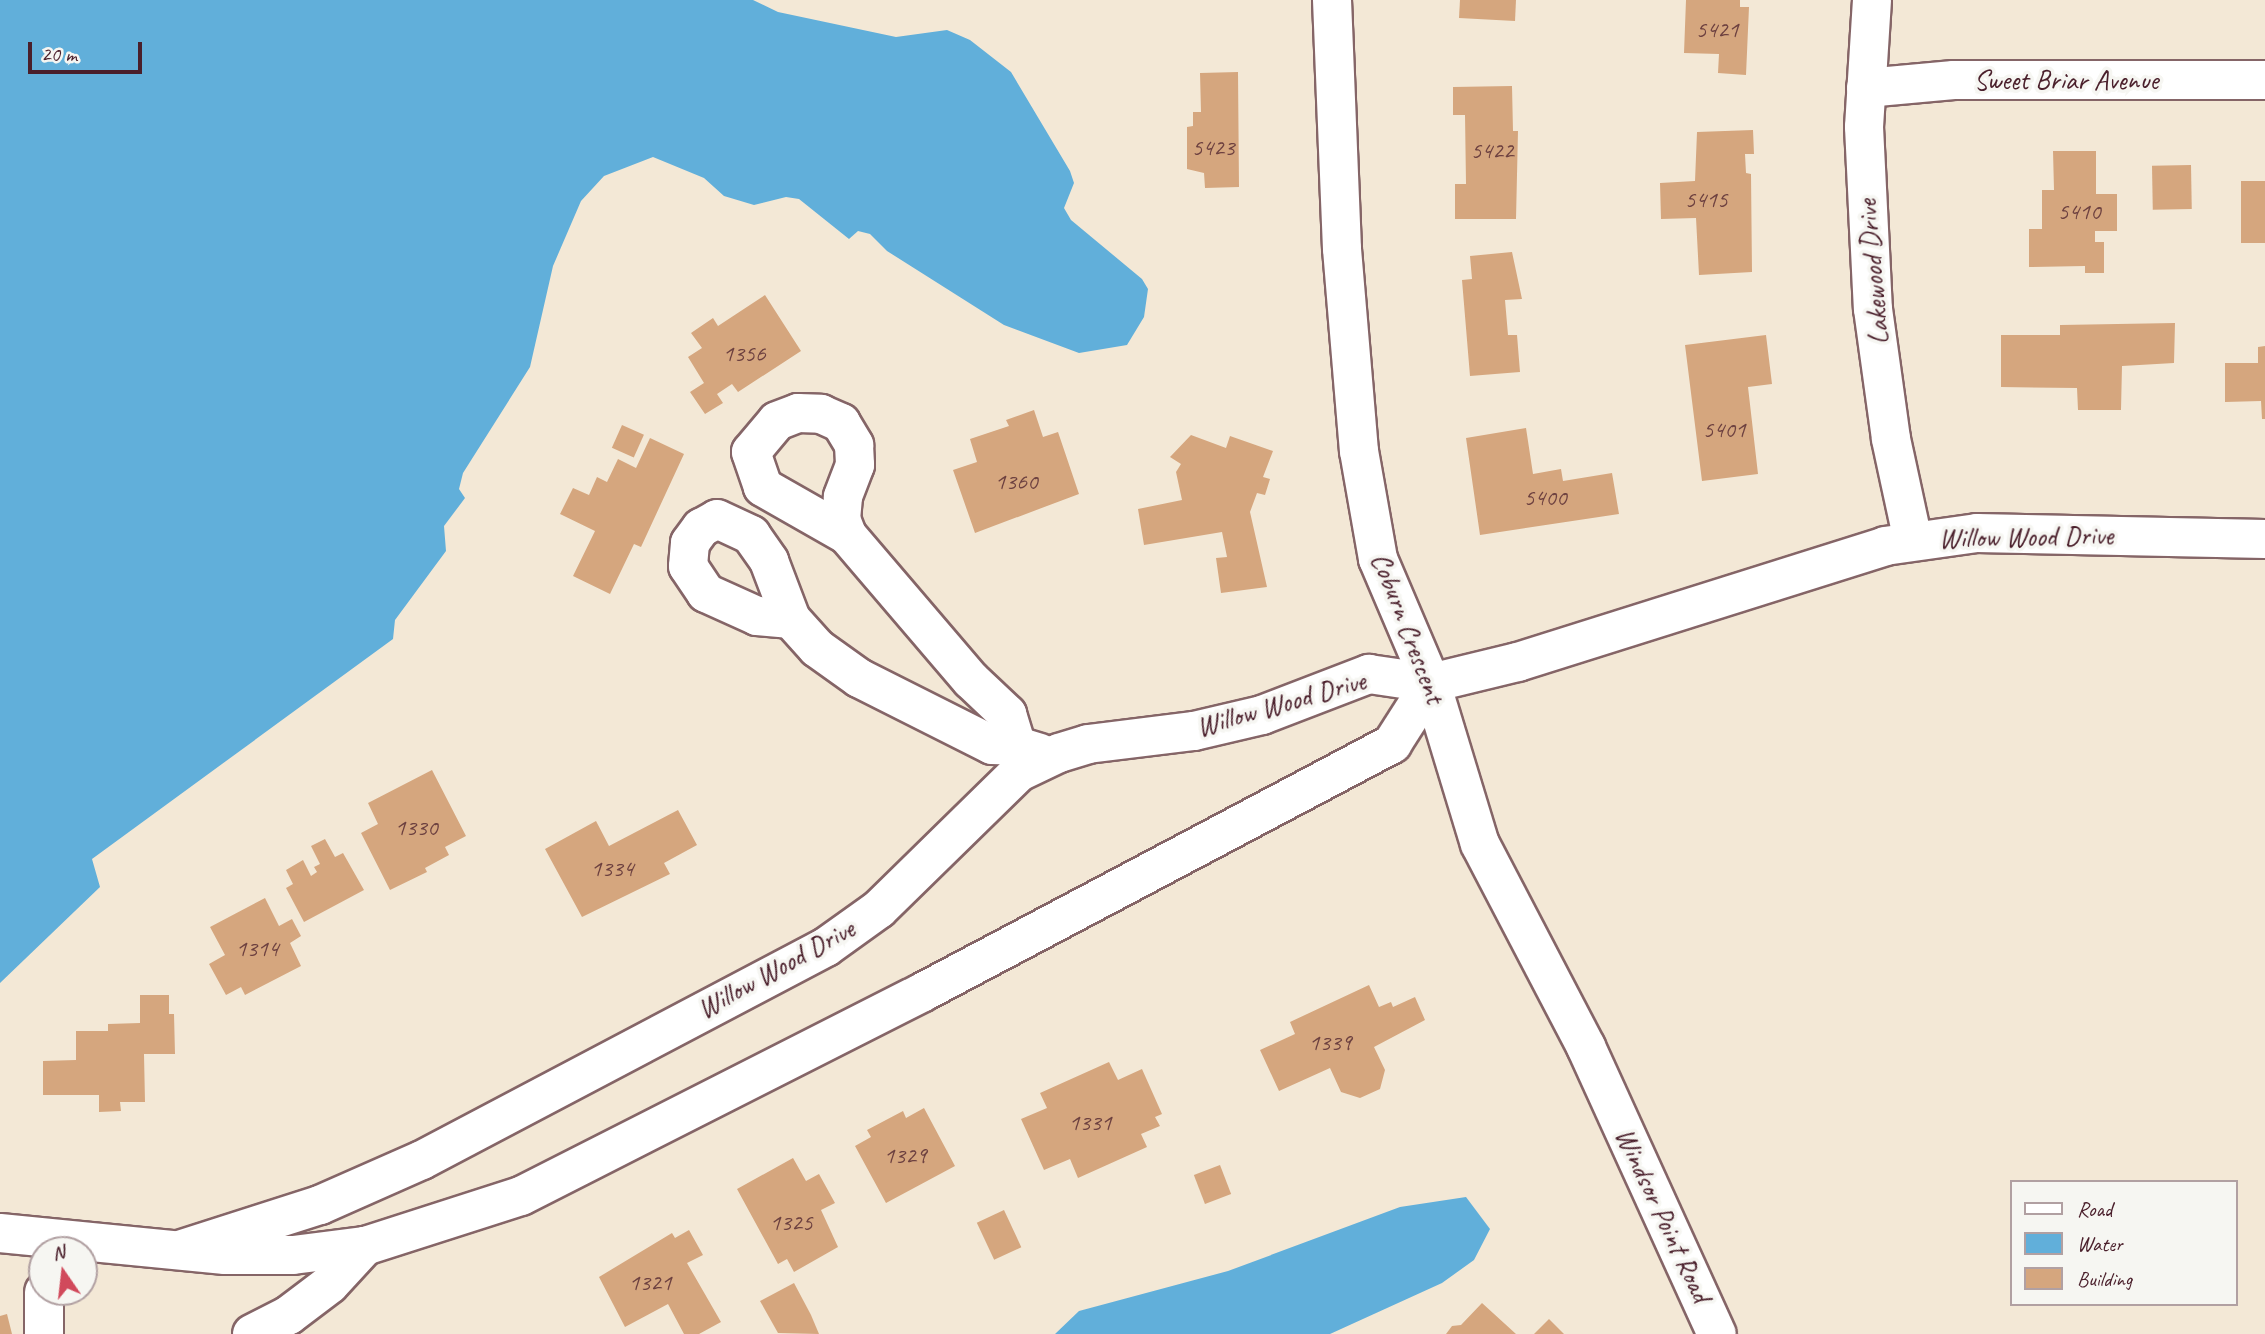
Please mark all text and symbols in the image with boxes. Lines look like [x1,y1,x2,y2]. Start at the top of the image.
house number: 5421 [1695,16,1739,44]
scale bar [32,28,145,72]
text: 20 m [41,41,77,67]
street label: Sweet Briar Avenue [1974,63,2158,97]
house number: 5423 [1191,134,1235,162]
house number: 5422 [1470,137,1514,165]
house number: 5415 [1684,186,1728,214]
street label: Lakewood Drive [1850,198,1896,346]
house number: 5410 [2057,198,2101,226]
house number: 1356 [722,340,766,368]
house number: 5401 [1702,416,1746,444]
house number: 1360 [994,468,1038,496]
house number: 5400 [1523,484,1567,512]
street label: Willow Wood Drive [1938,519,2114,555]
street label: Coburn Crescent [1364,548,1452,708]
street label: Willow Wood Drive [1192,664,1370,744]
house number: 1330 [394,814,438,842]
house number: 1334 [590,855,634,883]
street label: Willow Wood Drive [691,912,861,1026]
house number: 1314 [235,935,279,963]
house number: 1339 [1308,1029,1352,1057]
house number: 1331 [1068,1109,1112,1137]
street label: Windsor Point Road [1608,1122,1718,1308]
house number: 1329 [883,1142,927,1170]
legend [2010,1180,2237,1306]
text: Road [2077,1196,2112,1222]
house number: 1325 [769,1209,813,1237]
text: Water [2077,1231,2123,1257]
north arrow [28,1236,98,1306]
text: N [50,1239,67,1266]
text: Building [2077,1266,2132,1292]
house number: 1321 [628,1269,672,1297]

